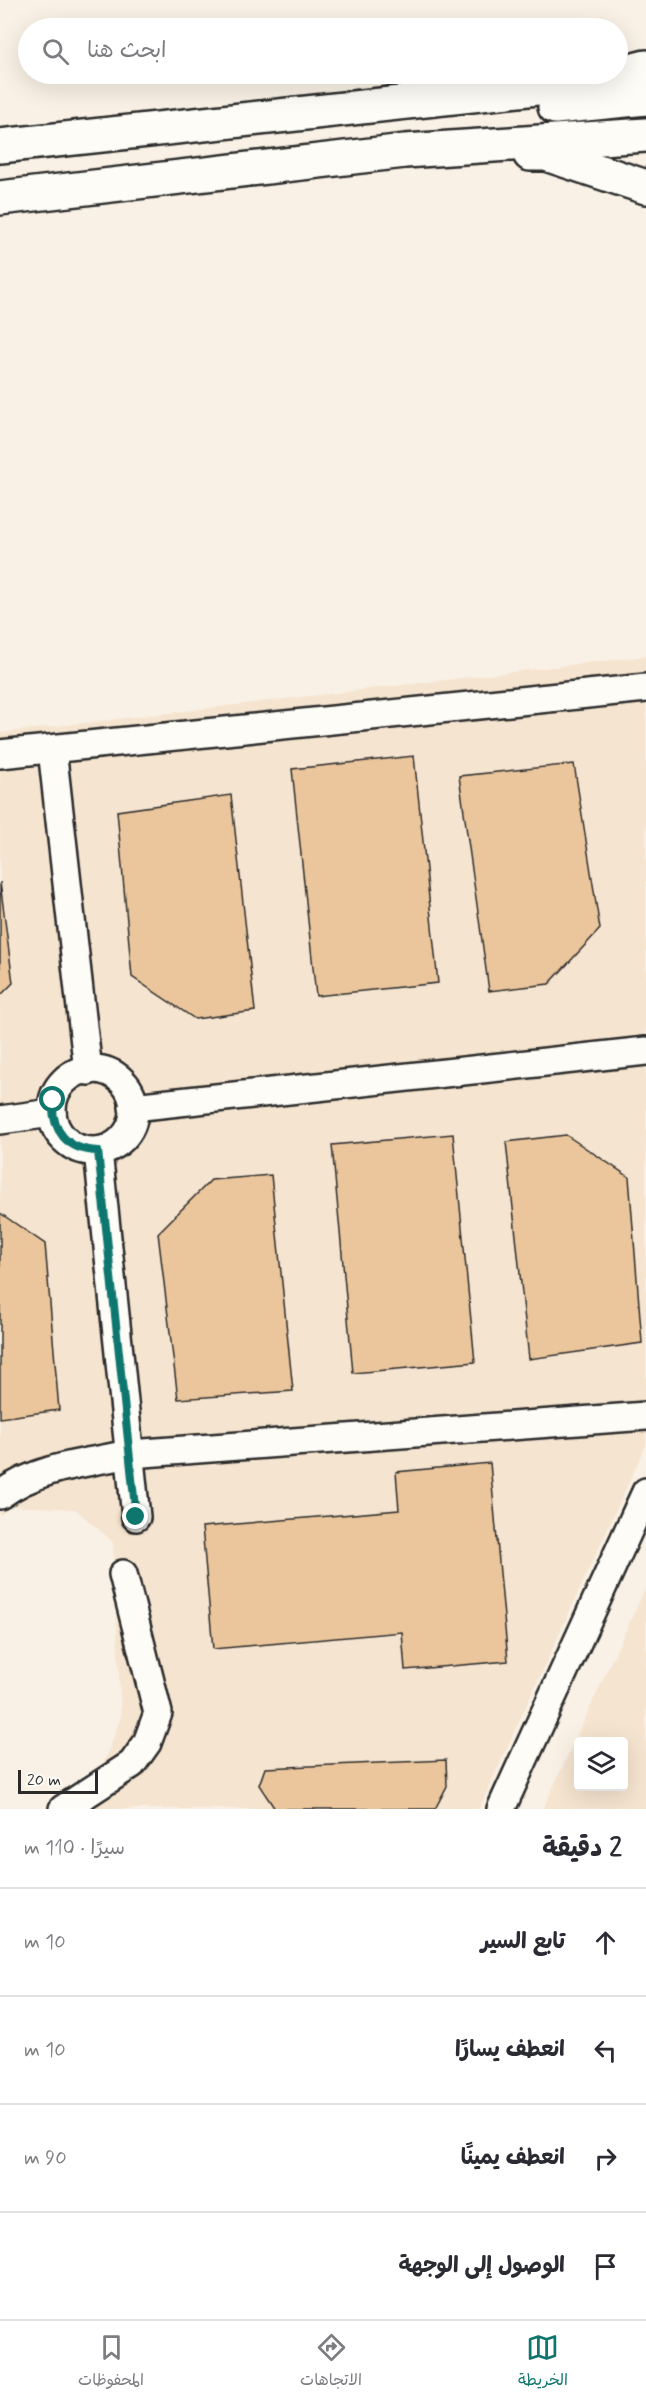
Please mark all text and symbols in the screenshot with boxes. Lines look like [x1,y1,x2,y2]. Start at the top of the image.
search box [18,18,628,84]
icon: search [39,35,72,68]
text: ابحث هنا [87,37,167,65]
route start [39,1086,65,1112]
route end [122,1503,148,1529]
map controls [574,1737,628,1791]
button: layers [574,1737,628,1791]
scale bar [18,1767,98,1794]
text: 20 m [27,1770,61,1791]
text: 2 دقيقة [542,1832,622,1866]
text: سيرًا · 110 m [24,1835,125,1862]
icon: ahead [589,1926,622,1959]
text: تابع السير [481,1928,565,1956]
text: 10 m [24,1929,66,1956]
icon: left [589,2034,622,2067]
text: انعطف يسارًا [455,2036,565,2064]
text: 10 m [24,2037,66,2064]
icon: right [589,2142,622,2175]
text: انعطف يمينًا [461,2144,565,2172]
text: 90 m [24,2145,67,2172]
icon: arrive [589,2250,622,2283]
text: الوصول إلى الوجهة [398,2252,565,2280]
tab: المحفوظات [78,2331,144,2394]
tab: الاتجاهات [300,2331,362,2394]
tab: الخريطة [518,2331,568,2394]

